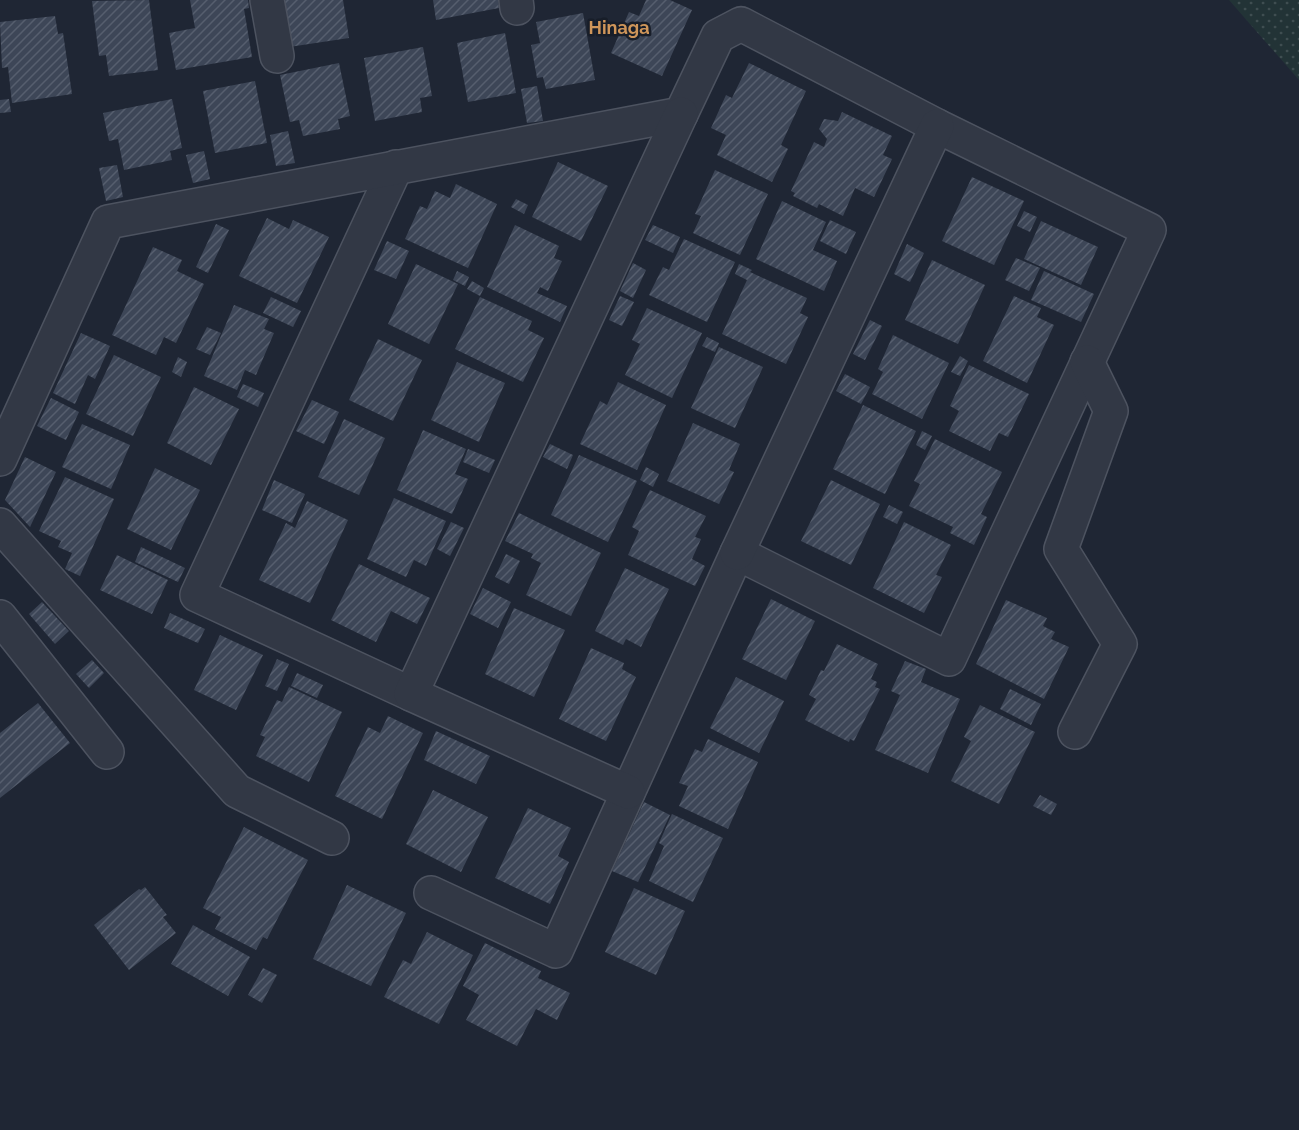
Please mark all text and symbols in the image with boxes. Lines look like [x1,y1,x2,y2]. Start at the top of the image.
district label: Hinaga [589,17,649,38]

